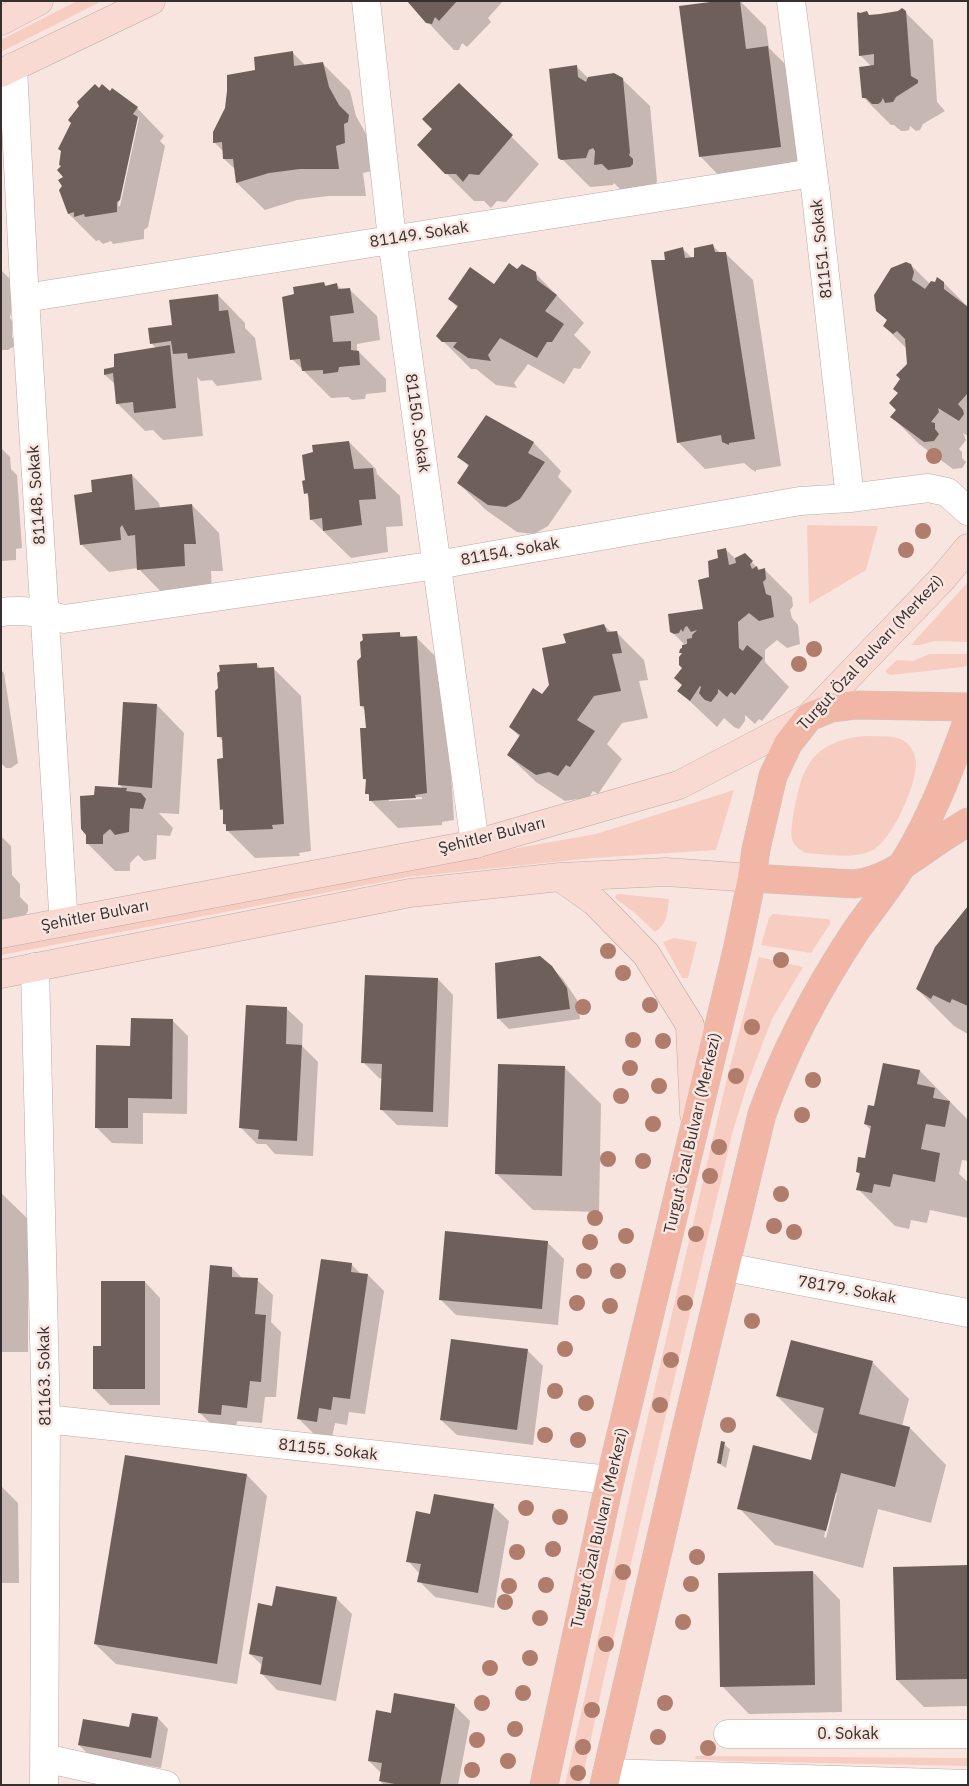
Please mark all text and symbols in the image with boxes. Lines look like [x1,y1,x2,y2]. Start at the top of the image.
street label: 81151. Sokak [807,198,837,300]
street label: 81149. Sokak [368,218,470,252]
street label: 81150. Sokak [401,372,433,474]
street label: 81148. Sokak [24,445,50,545]
street label: 81154. Sokak [459,534,561,570]
street label: Turgut Özal Bulvarı (Merkezi) [794,571,948,735]
street label: Şehitler Bulvarı [437,813,547,859]
street label: Şehitler Bulvarı [39,896,151,936]
street label: Turgut Özal Bulvarı (Merkezi) [661,1031,725,1235]
street label: 78179. Sokak [796,1272,898,1308]
street label: 81163. Sokak [35,1326,55,1426]
street label: Turgut Özal Bulvarı (Merkezi) [568,1426,632,1630]
street label: 81155. Sokak [277,1435,379,1465]
street label: 0. Sokak [817,1724,879,1744]

